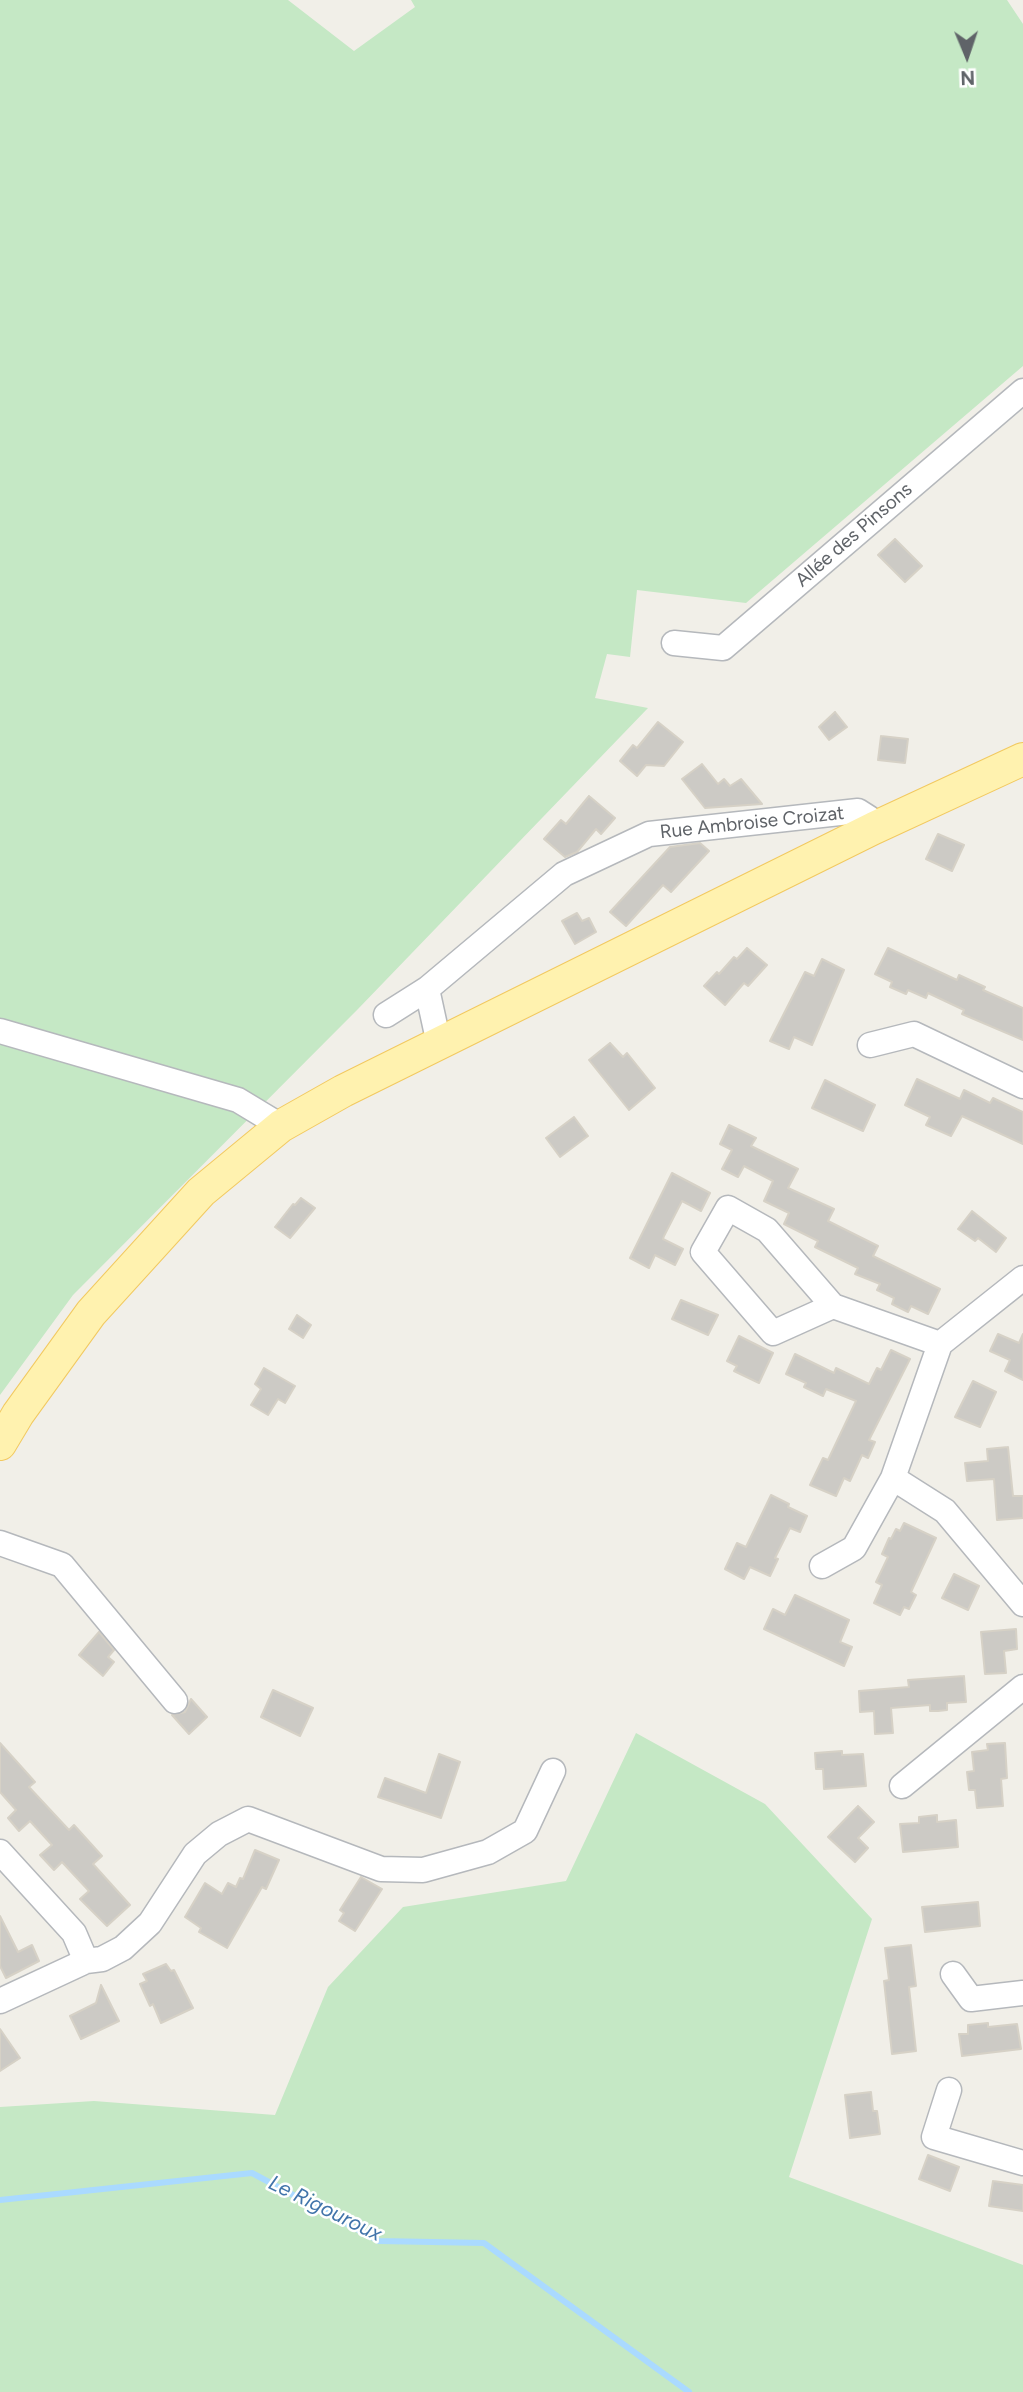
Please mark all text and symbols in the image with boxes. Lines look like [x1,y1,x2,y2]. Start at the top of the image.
north arrow [932,21,1002,91]
text: N [960,66,975,89]
street label: Allée des Pinsons [791,478,917,592]
street label: Rue Ambroise Croizat [659,802,845,844]
water label: Le Rigouroux [264,2171,386,2247]

